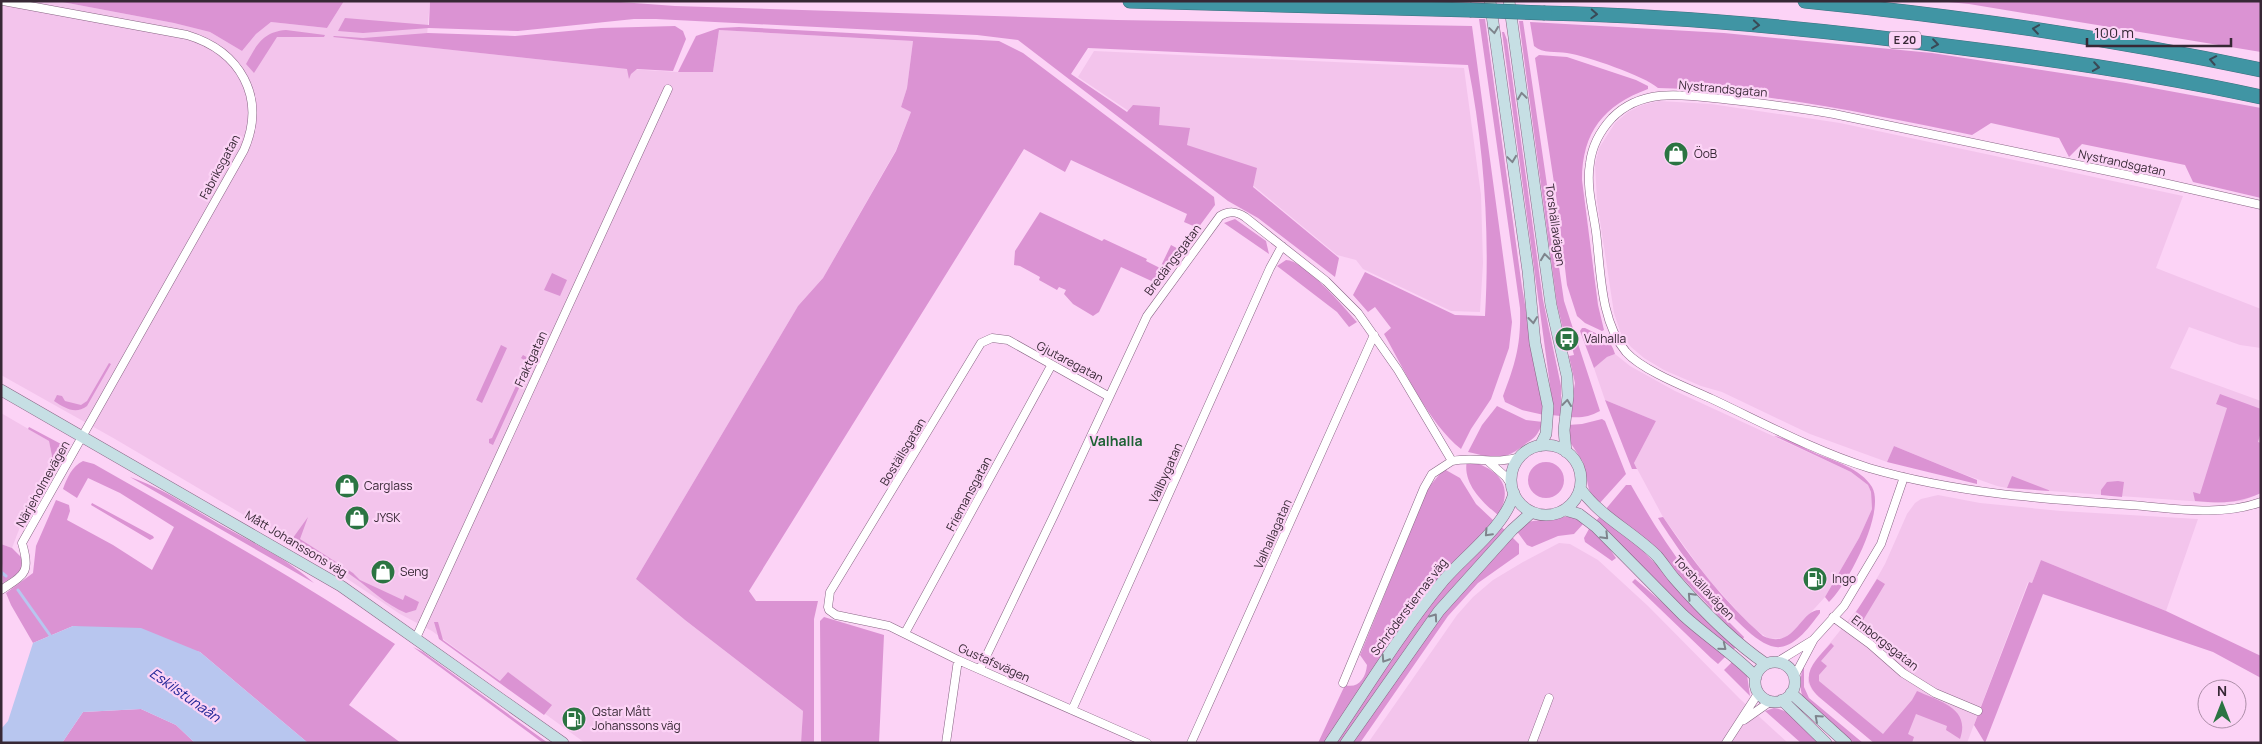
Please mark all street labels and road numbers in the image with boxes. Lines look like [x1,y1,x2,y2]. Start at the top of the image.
road number: E 20 [1889,32,1921,48]
street label: Nystrandsgatan [1678,76,1768,101]
street label: Fabriksgatan [195,131,244,202]
street label: Nystrandsgatan [2077,145,2168,180]
street label: Torshällavägen [1541,183,1570,267]
street label: Bredängsgatan [1140,221,1205,299]
street label: Fraktgatan [510,328,551,390]
street label: Gjutaregatan [1034,337,1107,386]
street label: Boställsgatan [876,415,930,489]
street label: Närjeholmevägen [12,437,73,530]
street label: Vallbygatan [1145,440,1186,506]
street label: Friemansgatan [942,453,995,534]
street label: Valhallagatan [1250,496,1295,571]
street label: Mått Johanssons väg [242,506,351,581]
street label: Torshällavägen [1670,552,1739,624]
street label: Schröderstiernas väg [1366,554,1451,659]
street label: Emborgsgatan [1848,611,1922,674]
street label: Gustafsvägen [956,639,1033,686]

